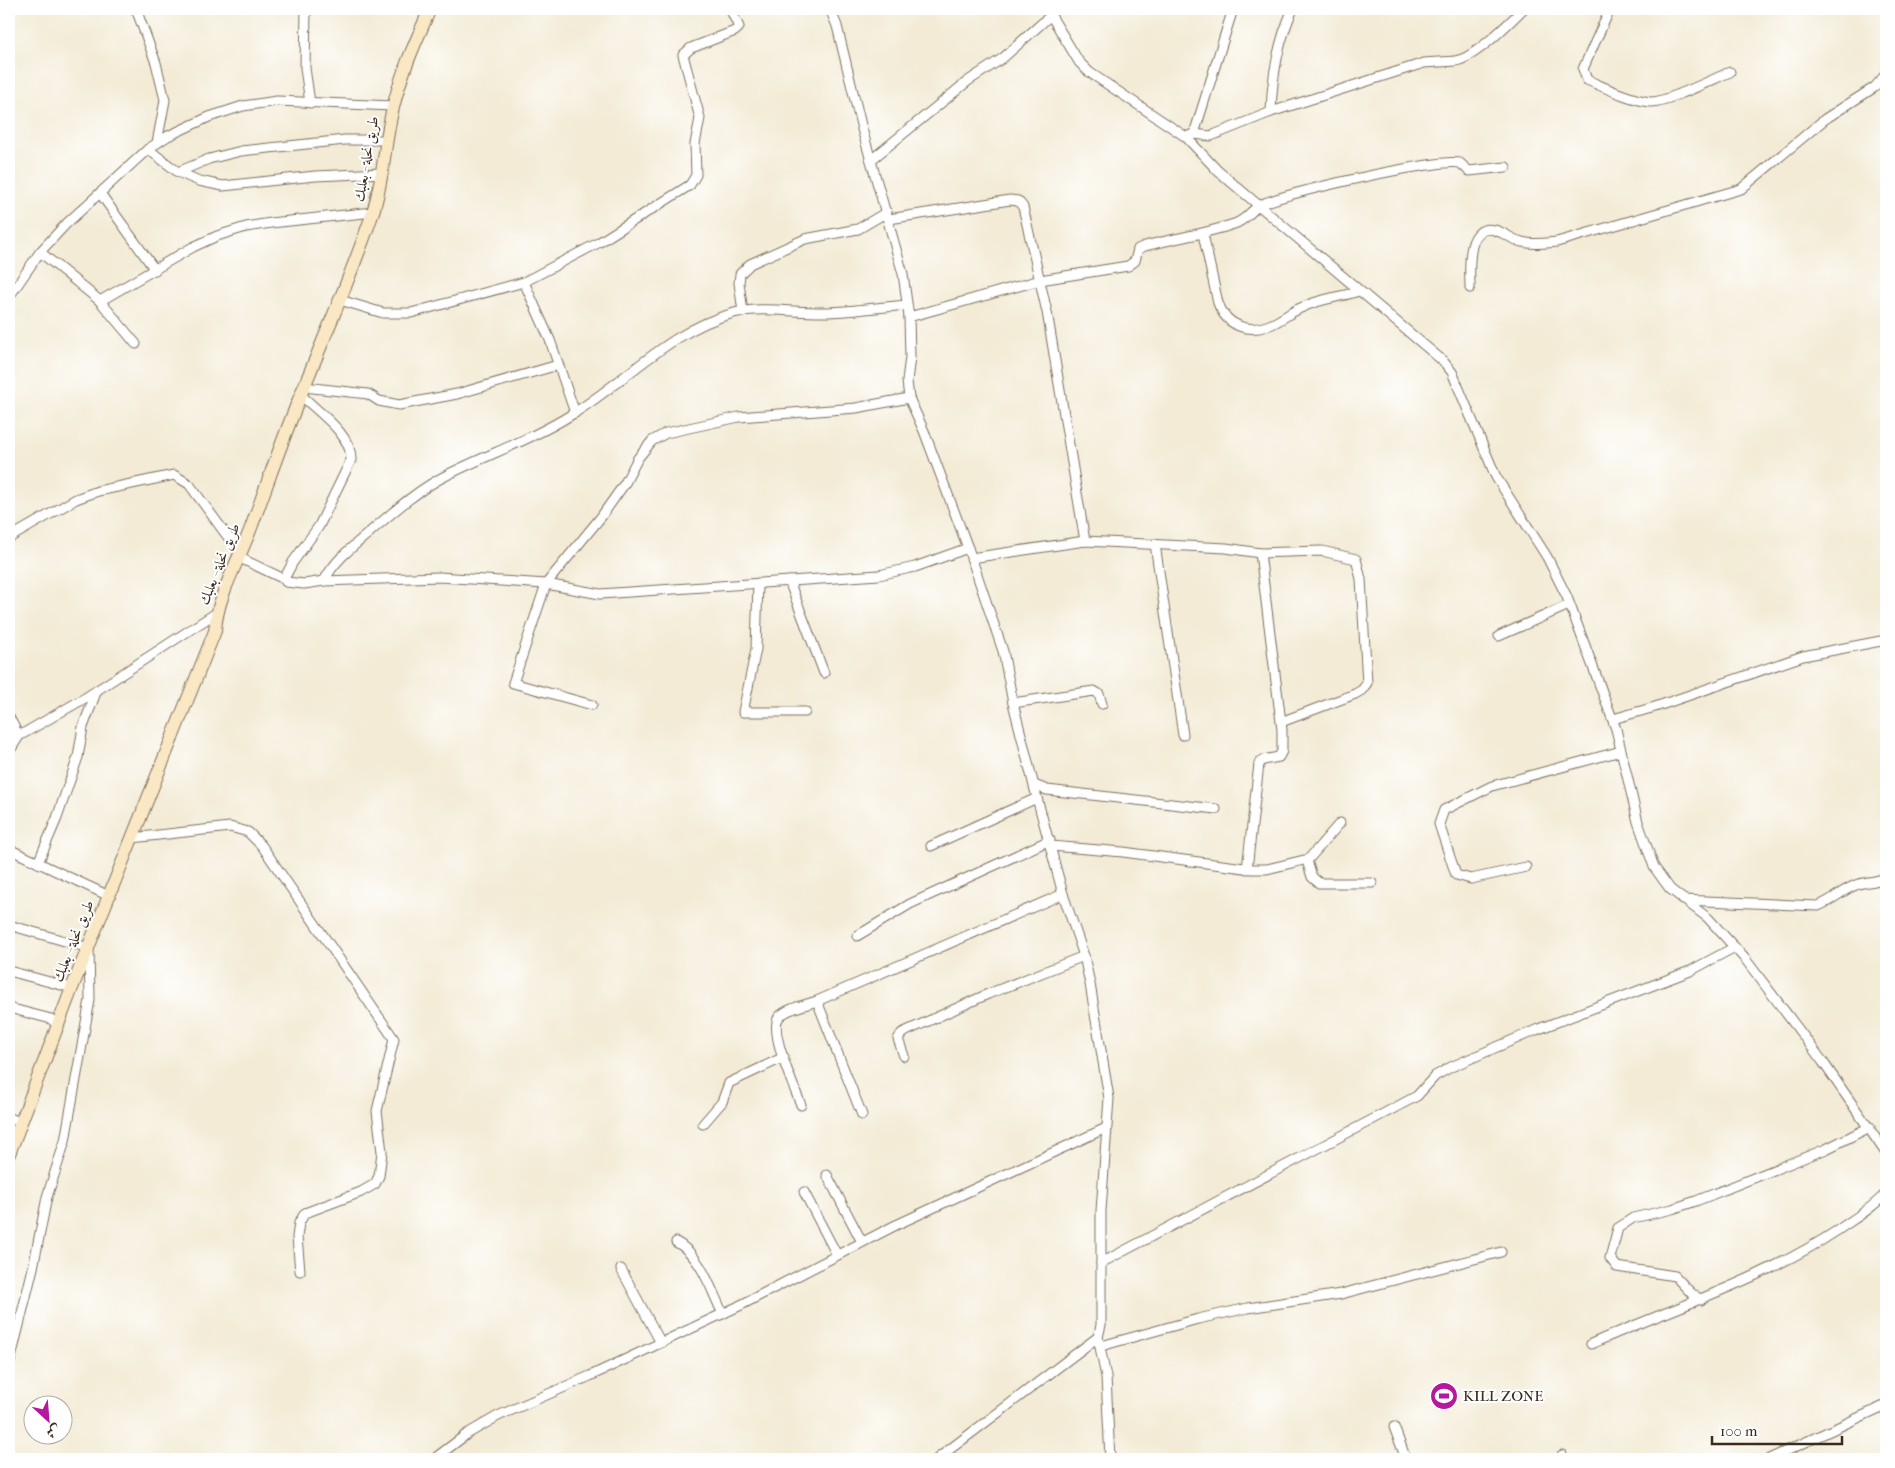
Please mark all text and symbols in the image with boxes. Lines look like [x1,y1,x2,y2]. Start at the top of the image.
street label: طريق نحلة - بعلبك [350,115,383,203]
street label: طريق نحلة - بعلبك [194,520,245,608]
street label: طريق نحلة - بعلبك [48,897,99,985]
sports icon: KILL ZONE [1429,1381,1459,1411]
place label: KILL ZONE [1463,1387,1543,1405]
north arrow [22,1396,72,1446]
scale bar [1712,1413,1842,1445]
text: ش [43,1421,63,1442]
text: 100 m [1720,1422,1758,1440]

